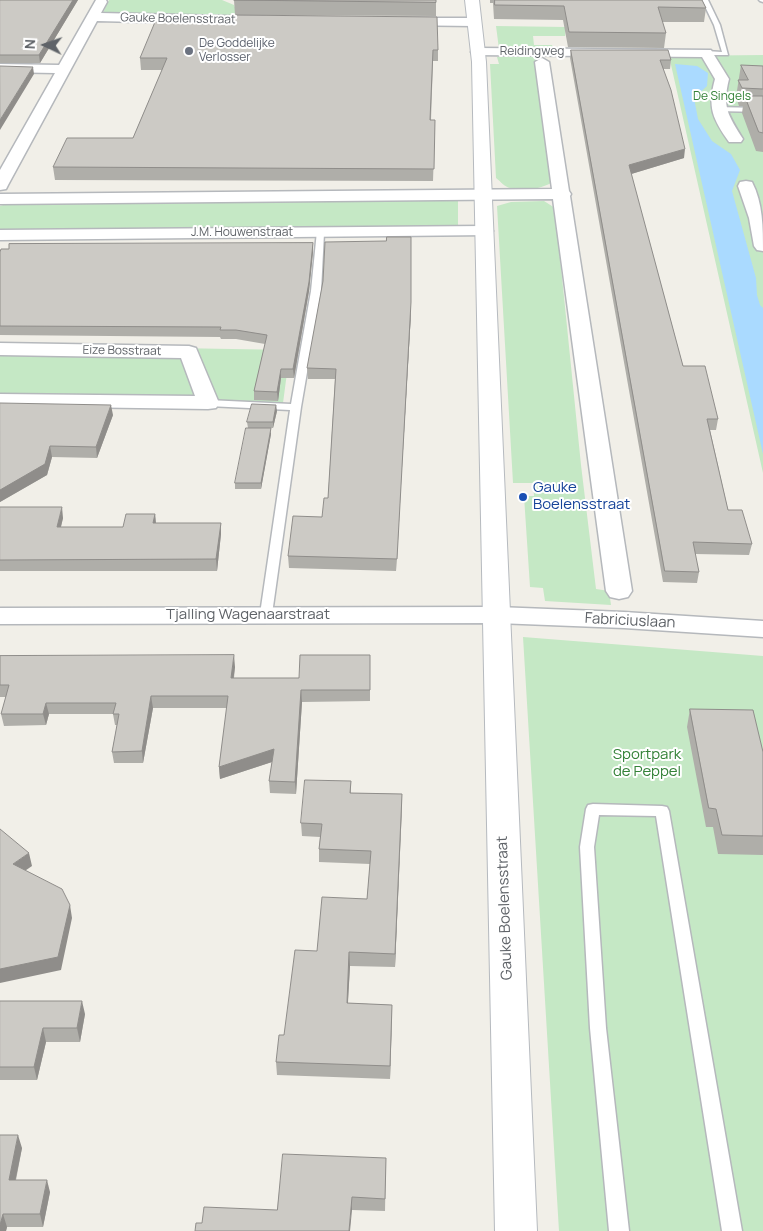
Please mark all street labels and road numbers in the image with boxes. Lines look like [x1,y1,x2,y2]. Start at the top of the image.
street label: Gauke Boelensstraat [120,11,236,27]
street label: Reidingweg [500,45,564,59]
street label: J.M. Houwenstraat [191,226,293,240]
street label: Eize Bosstraat [82,343,162,359]
street label: Tjalling Wagenaarstraat [166,606,330,624]
street label: Fabriciuslaan [584,610,676,632]
street label: Gauke Boelensstraat [493,836,517,980]

